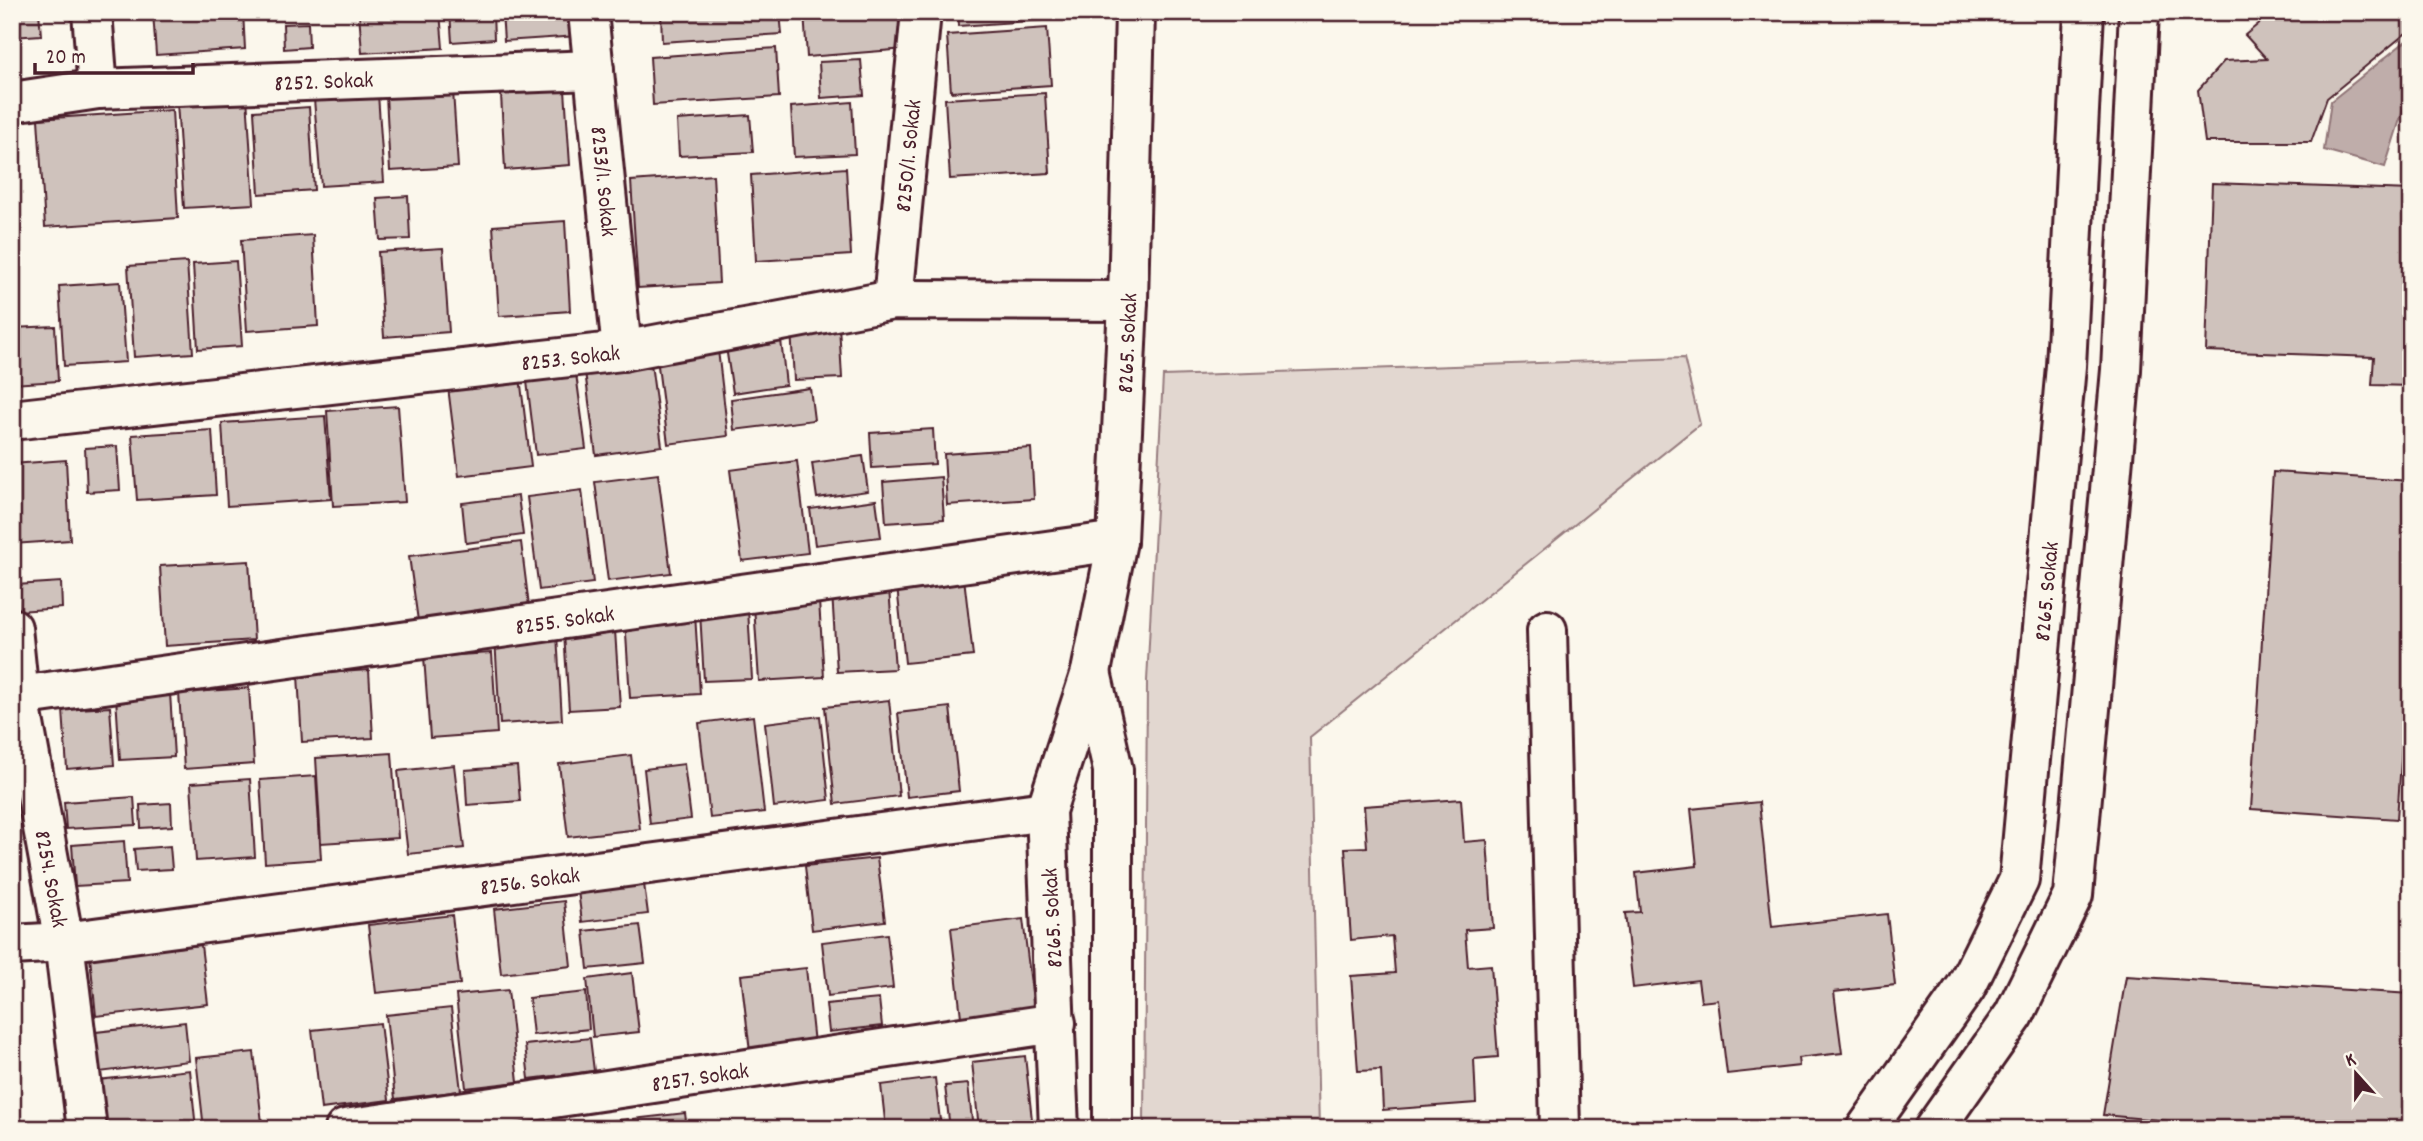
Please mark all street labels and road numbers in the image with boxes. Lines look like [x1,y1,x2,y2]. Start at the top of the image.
street label: 8252. Sokak [274,65,374,102]
street label: 8250/1. Sokak [889,98,932,214]
street label: 8253/1. Sokak [580,125,623,238]
street label: 8265. Sokak [1111,293,1148,394]
street label: 8253. Sokak [520,338,622,382]
street label: 8265. Sokak [2028,540,2070,643]
street label: 8255. Sokak [513,599,617,646]
street label: 8254. Sokak [24,828,74,931]
street label: 8256. Sokak [478,860,582,906]
street label: 8265. Sokak [1035,867,1074,969]
street label: 8257. Sokak [650,1056,751,1103]

